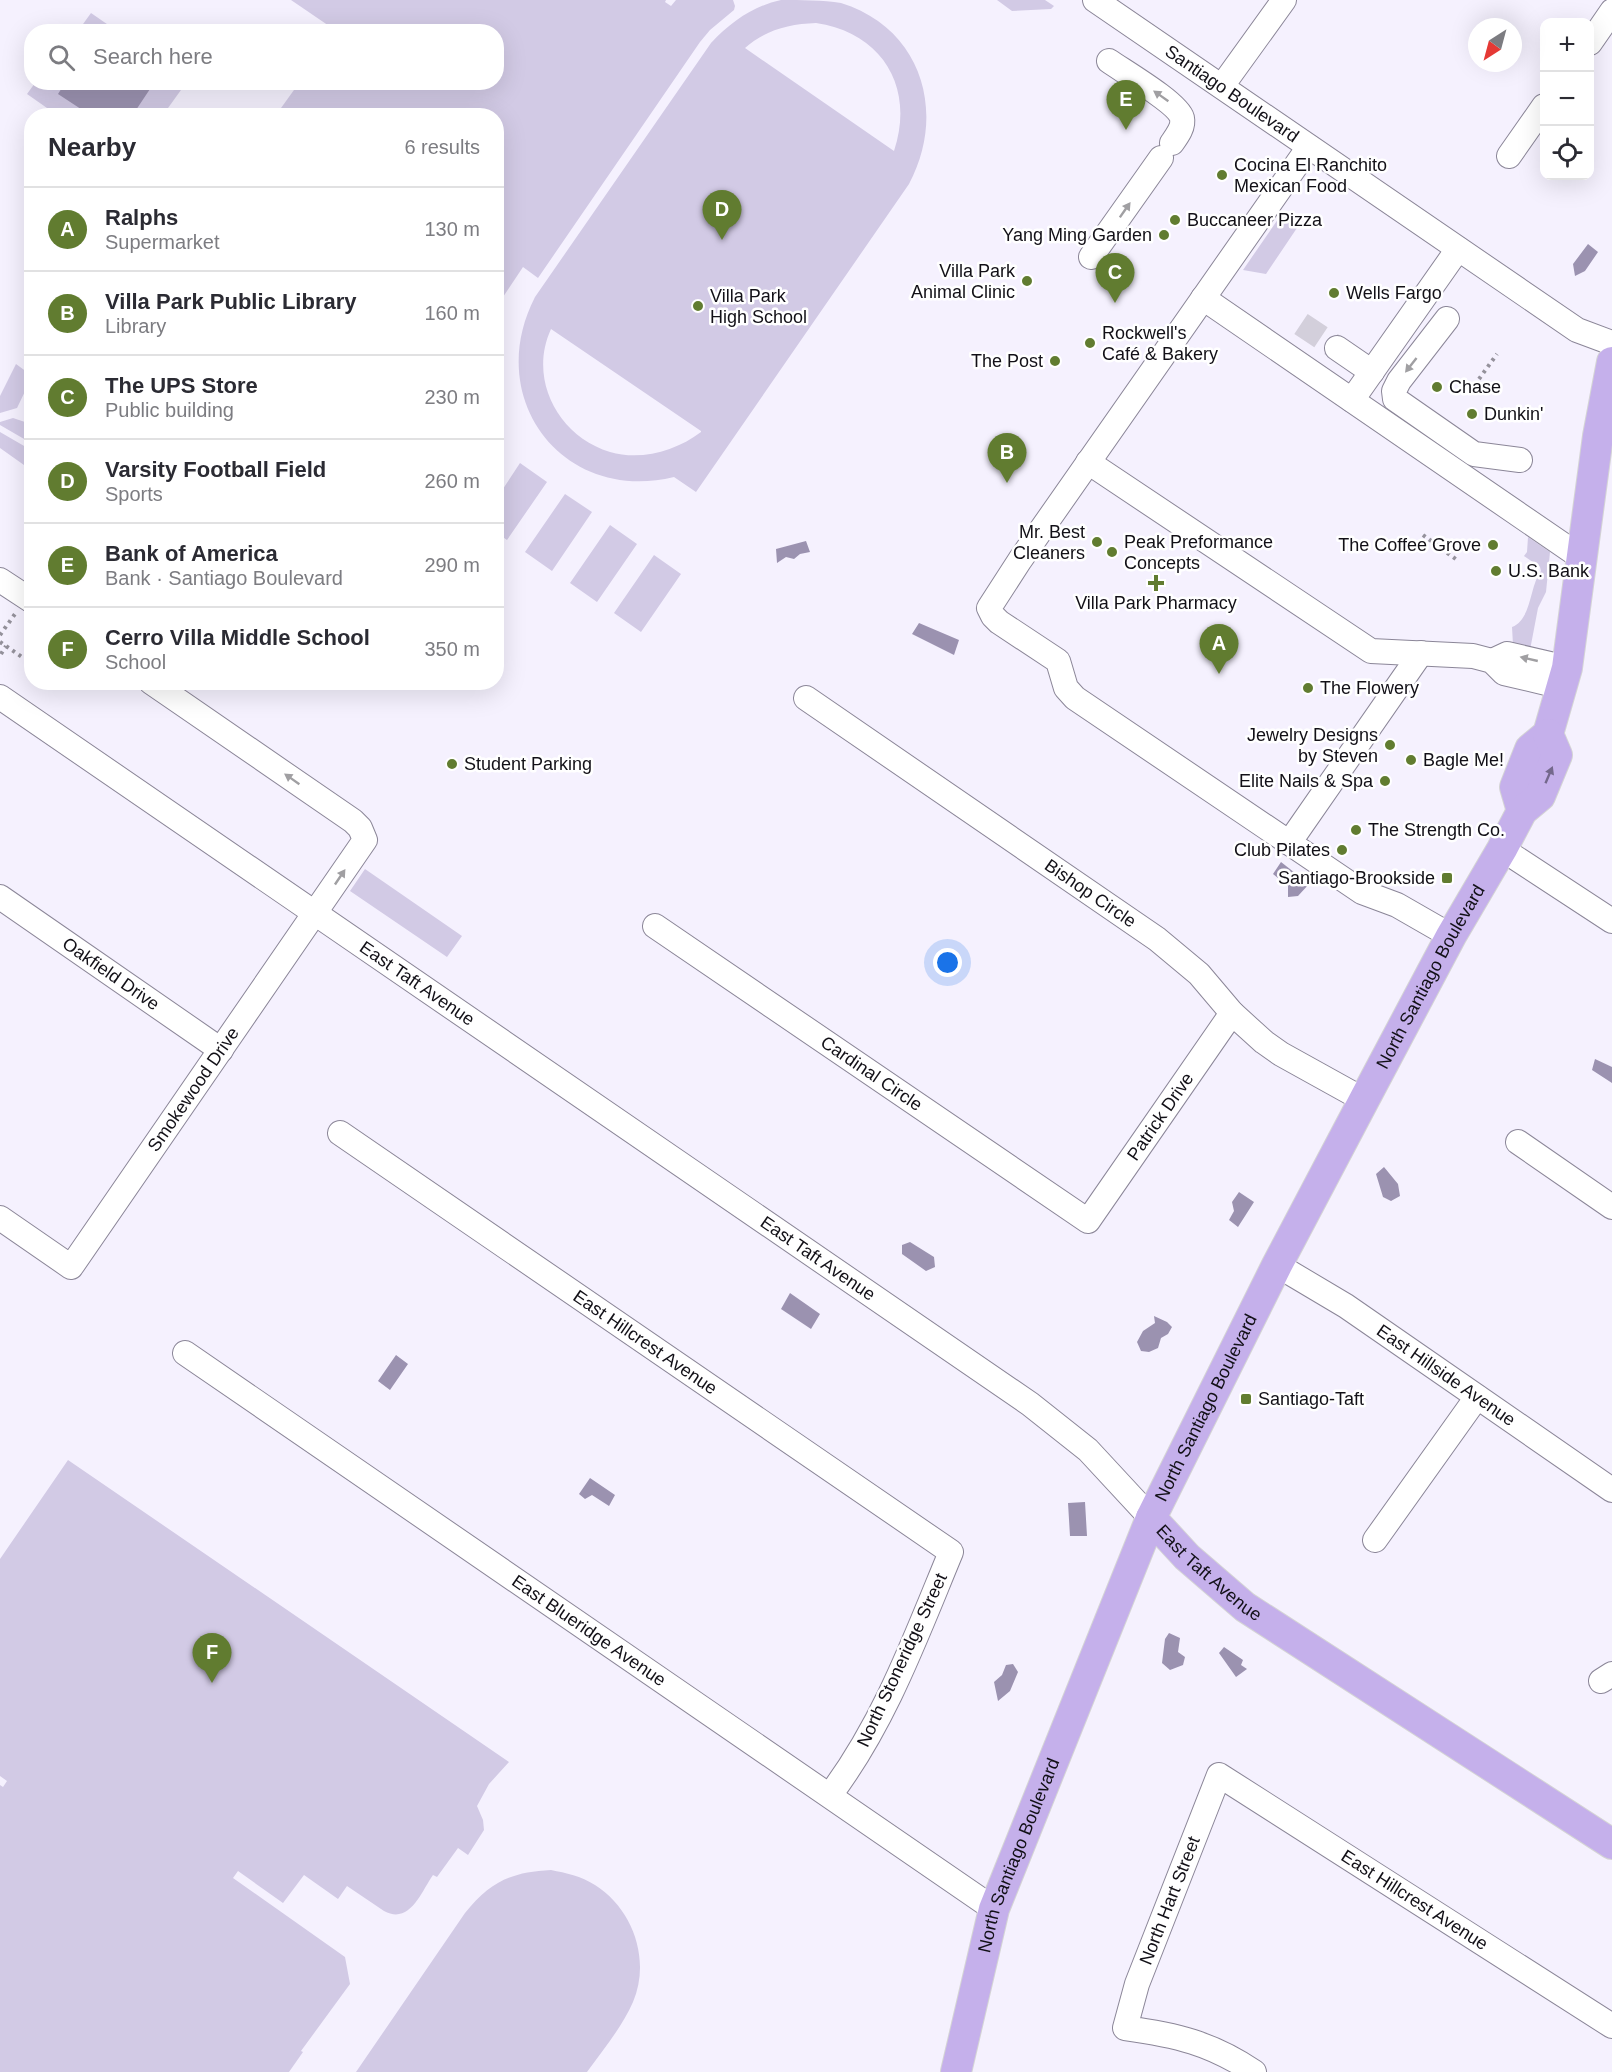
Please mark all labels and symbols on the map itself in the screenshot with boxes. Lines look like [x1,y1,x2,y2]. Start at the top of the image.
north arrow [1468,18,1522,72]
street label: Santiago Boulevard [1161,41,1302,146]
pin: E [1106,80,1146,130]
one-way arrow [1154,90,1170,102]
place label: Cocina El Ranchito Mexican Food [1234,155,1387,196]
marker: Cocina El Ranchito Mexican Food [1215,168,1229,182]
pin: D [702,190,742,240]
one-way arrow [1119,203,1131,219]
place label: Buccaneer Pizza [1187,210,1323,230]
marker: Buccaneer Pizza [1168,213,1182,227]
place label: Yang Ming Garden [1002,225,1152,245]
marker: Yang Ming Garden [1157,228,1171,242]
pin: C [1096,254,1134,303]
place label: Villa Park Animal Clinic [911,261,1016,302]
marker: Villa Park Animal Clinic [1020,274,1034,288]
place label: Wells Fargo [1346,283,1442,303]
place label: Villa Park High School [710,286,807,327]
marker: Wells Fargo [1327,286,1341,300]
marker: Villa Park High School [691,299,705,313]
place label: Rockwell's Café & Bakery [1102,323,1218,364]
marker: Rockwell's Café & Bakery [1083,336,1097,350]
place label: The Post [971,351,1043,371]
marker: The Post [1048,354,1062,368]
one-way arrow [1404,357,1417,373]
place label: Chase [1449,377,1501,397]
marker: Chase [1430,380,1444,394]
place label: Dunkin' [1484,404,1543,424]
marker: Dunkin' [1465,407,1479,421]
pin: B [988,434,1026,483]
place label: Mr. Best Cleaners [1013,522,1085,563]
place label: Peak Preformance Concepts [1124,532,1273,573]
marker: Mr. Best Cleaners [1090,535,1104,549]
place label: The Coffee Grove [1338,535,1481,555]
marker: The Coffee Grove [1486,538,1500,552]
marker: Peak Preformance Concepts [1105,545,1119,559]
place label: U.S. Bank [1508,561,1590,581]
marker: U.S. Bank [1489,564,1503,578]
marker: Villa Park Pharmacy [1149,576,1163,590]
place label: Villa Park Pharmacy [1075,593,1237,613]
pin: A [1200,624,1238,674]
one-way arrow [1519,654,1538,663]
place label: The Flowery [1320,678,1419,698]
marker: The Flowery [1301,681,1315,695]
place label: Jewelry Designs by Steven [1247,725,1378,766]
marker: Jewelry Designs by Steven [1383,738,1397,752]
place label: Bagle Me! [1423,750,1504,770]
marker: Bagle Me! [1404,753,1418,767]
place label: Student Parking [464,754,592,774]
marker: Student Parking [445,757,459,771]
one-way arrow [1544,766,1554,784]
place label: Elite Nails & Spa [1239,771,1374,791]
one-way arrow [284,773,300,785]
marker: Elite Nails & Spa [1378,774,1392,788]
place label: The Strength Co. [1368,820,1505,840]
marker: The Strength Co. [1349,823,1363,837]
place label: Club Pilates [1234,840,1330,860]
marker: Club Pilates [1335,843,1349,857]
street label: Bishop Circle [1041,855,1140,932]
place label: Santiago-Brookside [1278,868,1435,888]
one-way arrow [334,869,346,885]
marker: Santiago-Brookside [1440,871,1454,885]
street label: North Santiago Boulevard [1372,881,1489,1072]
street label: Oakfield Drive [59,933,163,1014]
street label: East Taft Avenue [356,937,478,1030]
your location [933,948,962,977]
street label: Smokewood Drive [144,1023,243,1155]
street label: Cardinal Circle [817,1032,926,1115]
street label: Patrick Drive [1123,1069,1198,1164]
street label: East Taft Avenue [757,1212,879,1305]
street label: East Hillcrest Avenue [569,1286,721,1399]
street label: North Santiago Boulevard [1151,1311,1261,1504]
street label: East Hillside Avenue [1373,1320,1519,1430]
place label: Santiago-Taft [1258,1389,1364,1409]
marker: Santiago-Taft [1239,1392,1253,1406]
street label: East Taft Avenue [1152,1521,1265,1625]
street label: North Stoneridge Street [853,1570,951,1750]
street label: East Blueridge Avenue [508,1571,669,1690]
pin: F [192,1634,232,1683]
street label: North Santiago Boulevard [974,1755,1064,1955]
street label: North Hart Street [1136,1833,1204,1968]
street label: East Hillcrest Avenue [1338,1846,1492,1954]

